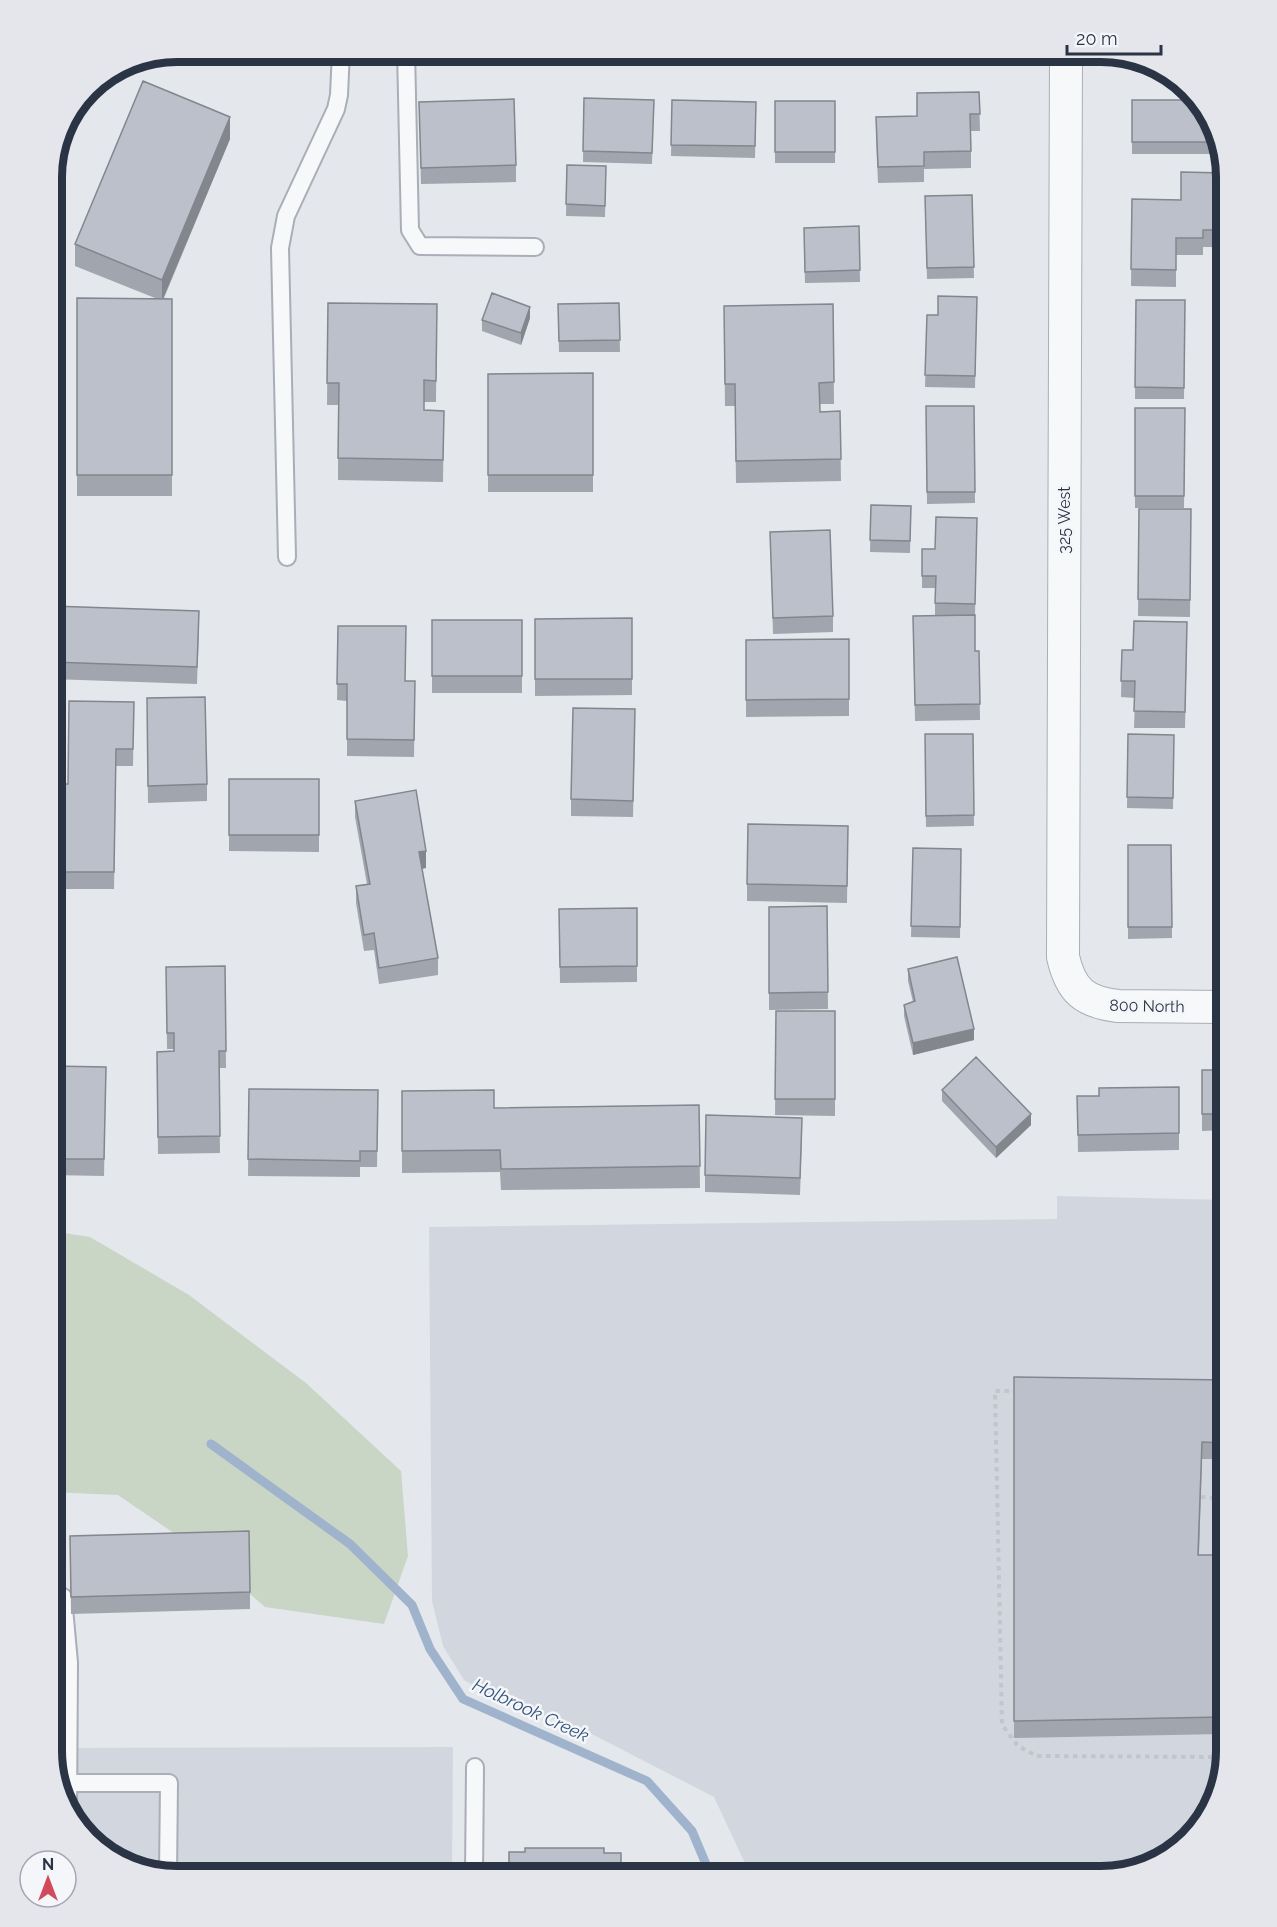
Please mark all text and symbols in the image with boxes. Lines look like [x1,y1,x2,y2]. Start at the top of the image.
scale bar [1067,18,1162,56]
text: 20 m [1076,28,1118,49]
street label: 325 West [1055,486,1074,554]
street label: 800 North [1109,996,1185,1016]
water label: Holbrook Creek [470,1674,593,1746]
north arrow [18,1849,78,1909]
text: N [42,1855,54,1874]

